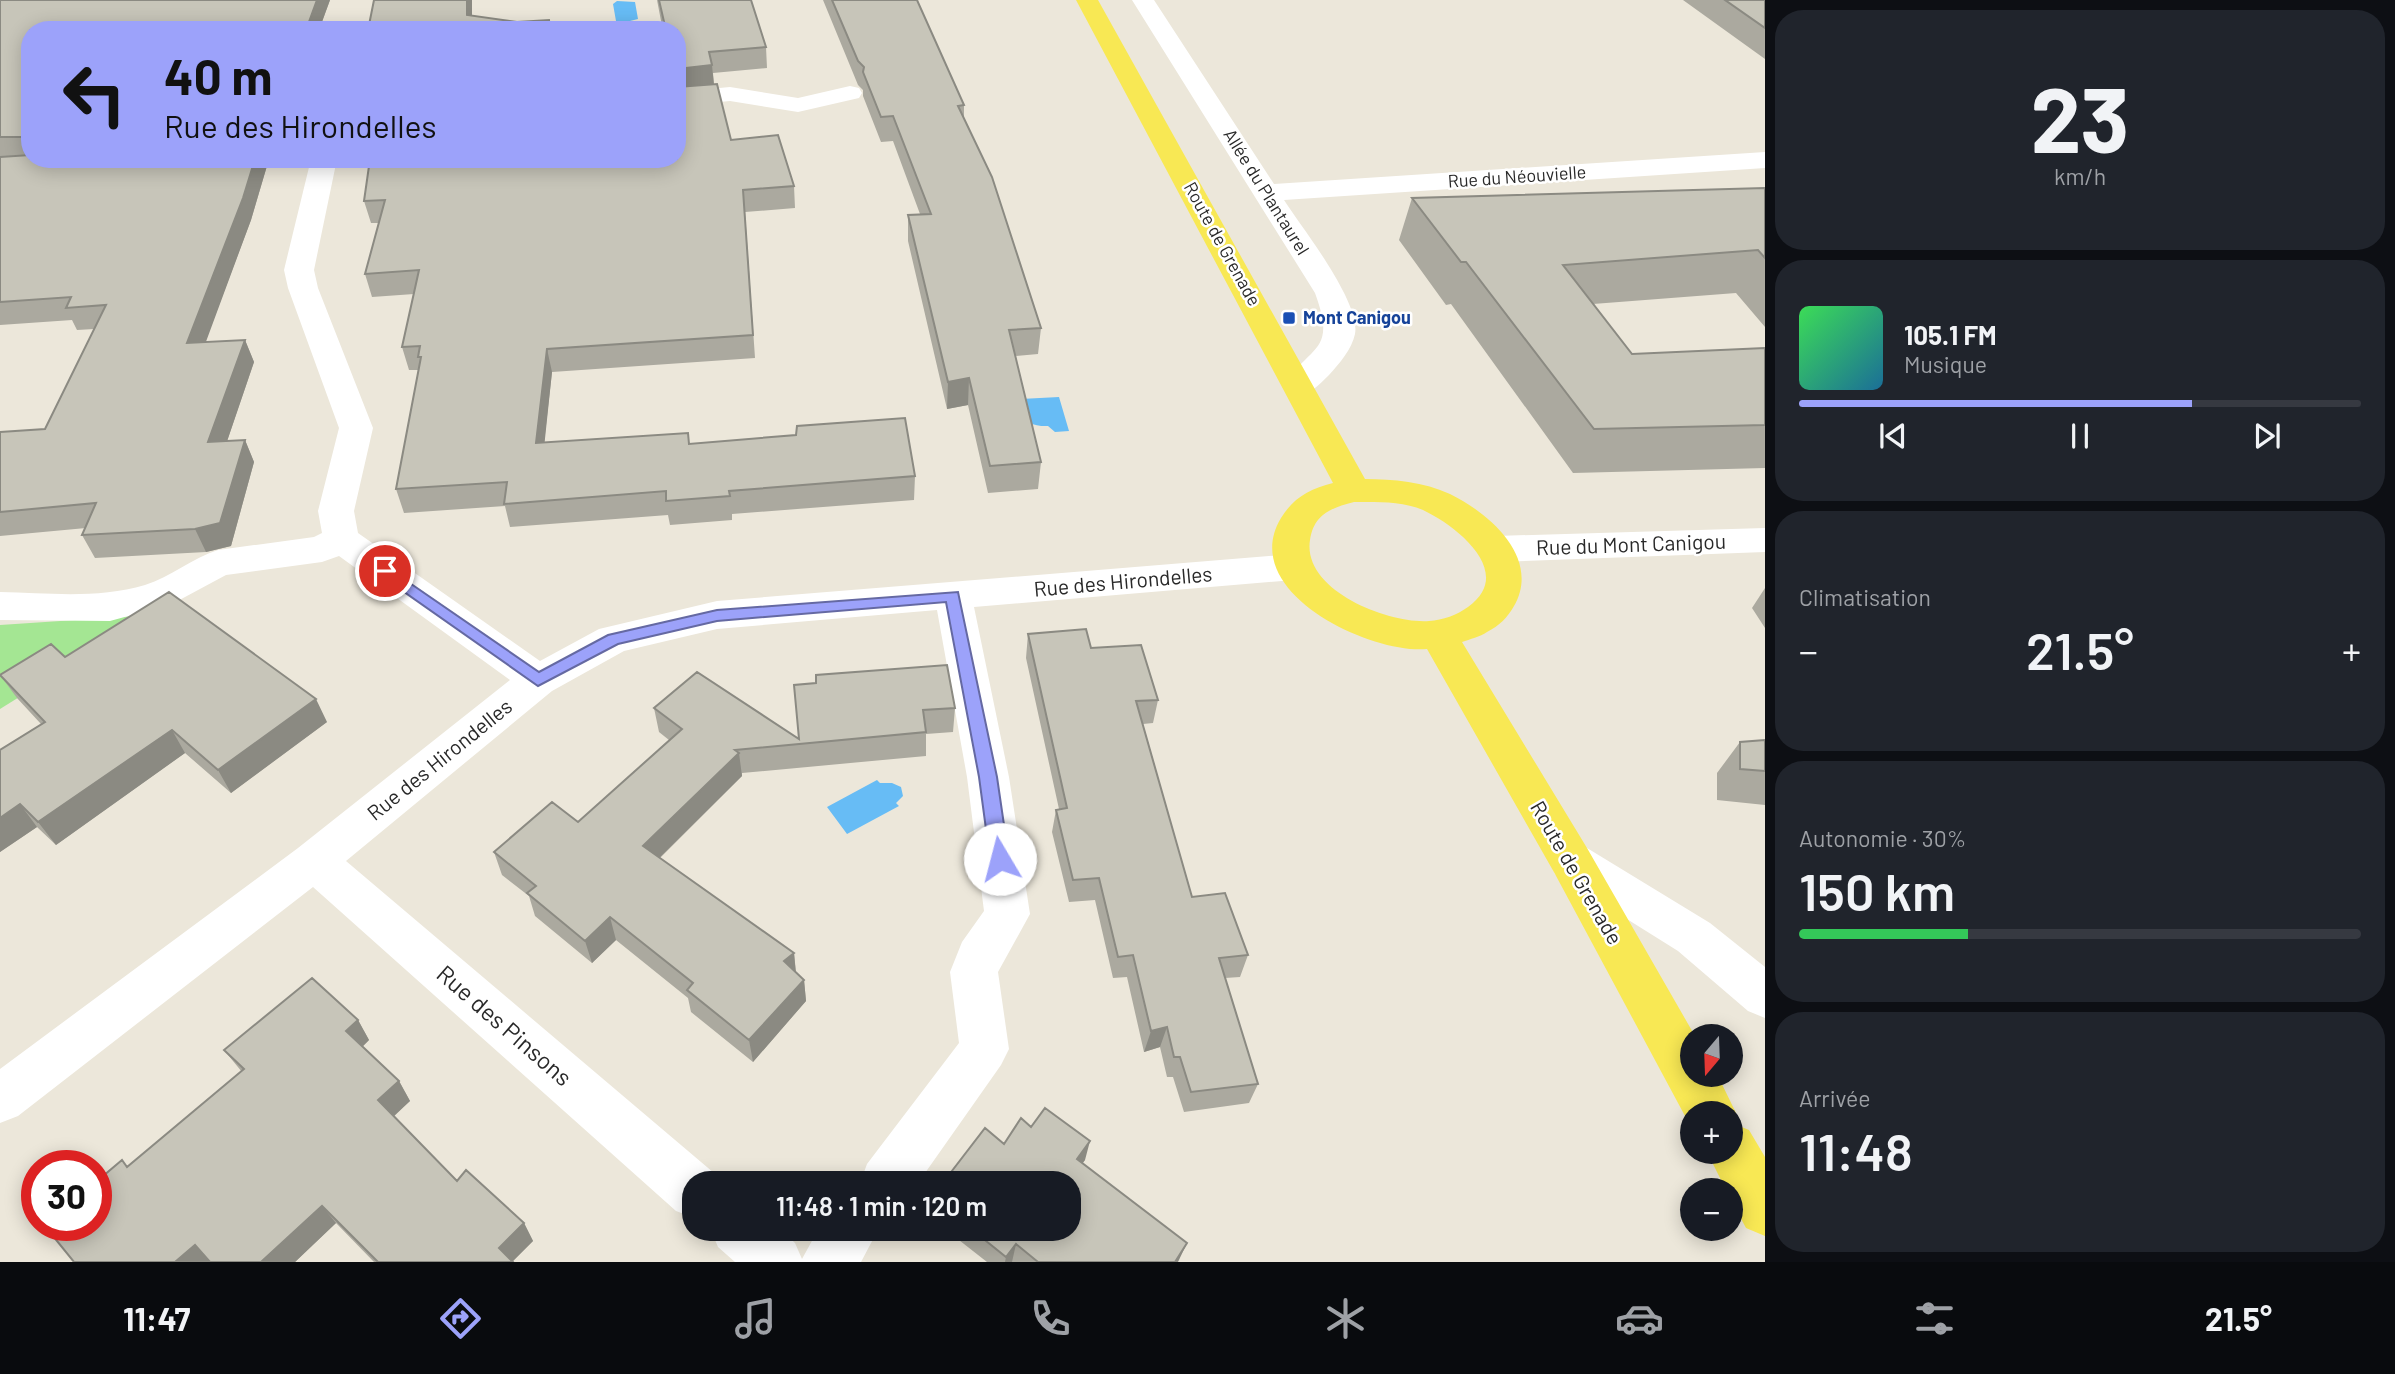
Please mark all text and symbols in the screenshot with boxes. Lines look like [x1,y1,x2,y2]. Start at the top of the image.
text: 40 m [164,46,272,105]
icon: left [49,49,140,140]
text: 23 [2031,62,2129,171]
text: Rue des Hirondelles [164,106,437,144]
street label: Allée du Plantaurel [1219,124,1314,259]
street label: Rue du Néouvielle [1447,160,1587,192]
text: km/h [2054,162,2106,190]
street label: Route de Grenade [1180,178,1266,309]
place label: Mont Canigou [1303,306,1411,328]
marker: Mont Canigou [1281,310,1297,326]
text: 105.1 FM [1904,319,1997,350]
text: Musique [1904,350,1987,378]
icon: previous [1874,417,1912,455]
icon: pause [2061,417,2099,455]
icon: next [2248,417,2286,455]
street label: Rue du Mont Canigou [1536,528,1726,559]
pin [355,541,415,601]
icon: arrive [366,552,404,590]
street label: Rue des Hirondelles [1033,560,1213,601]
text: Climatisation [1799,583,1931,611]
text: 21.5° [2026,618,2134,680]
text: − [1799,627,1818,673]
text: + [2342,627,2361,673]
street label: Rue des Hirondelles [362,693,516,825]
street label: Route de Grenade [1526,796,1628,948]
position arrow [963,822,1037,896]
text: Autonomie · 30% [1799,824,1966,852]
text: 150 km [1799,859,1955,921]
street label: Rue des Pinsons [431,958,578,1091]
north arrow [1680,1024,1743,1087]
map controls [1680,1024,1743,1241]
text: Arrivée [1799,1084,1871,1112]
button: + [1680,1101,1743,1164]
text: 11:48 [1799,1119,1913,1181]
speed limit sign: 30 [21,1150,112,1241]
button: − [1680,1178,1743,1241]
text: 11:48 · 1 min · 120 m [776,1190,987,1221]
icon: directions [436,1294,485,1343]
icon: music [731,1294,780,1343]
icon: phone [1026,1294,1075,1343]
icon: climate [1321,1294,1370,1343]
icon: car [1615,1294,1664,1343]
icon: filters [1910,1294,1959,1343]
text: 11:47 [123,1299,190,1337]
text: 21.5° [2205,1299,2272,1337]

